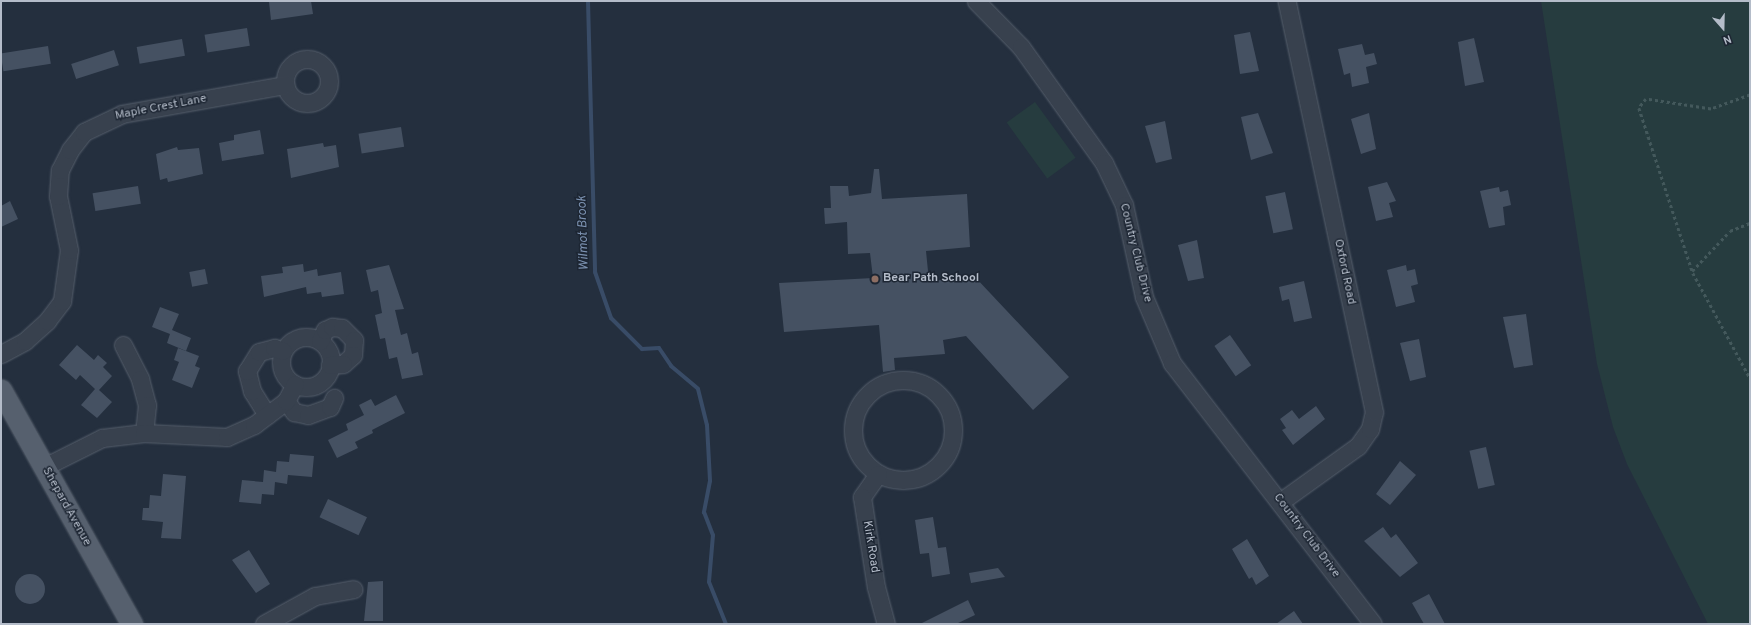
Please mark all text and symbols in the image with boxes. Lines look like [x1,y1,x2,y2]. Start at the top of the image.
north arrow [1703,8,1743,48]
text: N [1721,31,1733,47]
street label: Maple Crest Lane [114,92,208,124]
water label: Wilmot Brook [575,195,593,271]
street label: Country Club Drive [1116,202,1154,304]
street label: Oxford Road [1330,238,1358,306]
place label: Bear Path School [883,272,979,286]
marker: Bear Path School [870,274,880,284]
street label: Shepard Avenue [38,465,94,549]
street label: Country Club Drive [1270,491,1342,581]
street label: Kirk Road [859,520,881,574]

